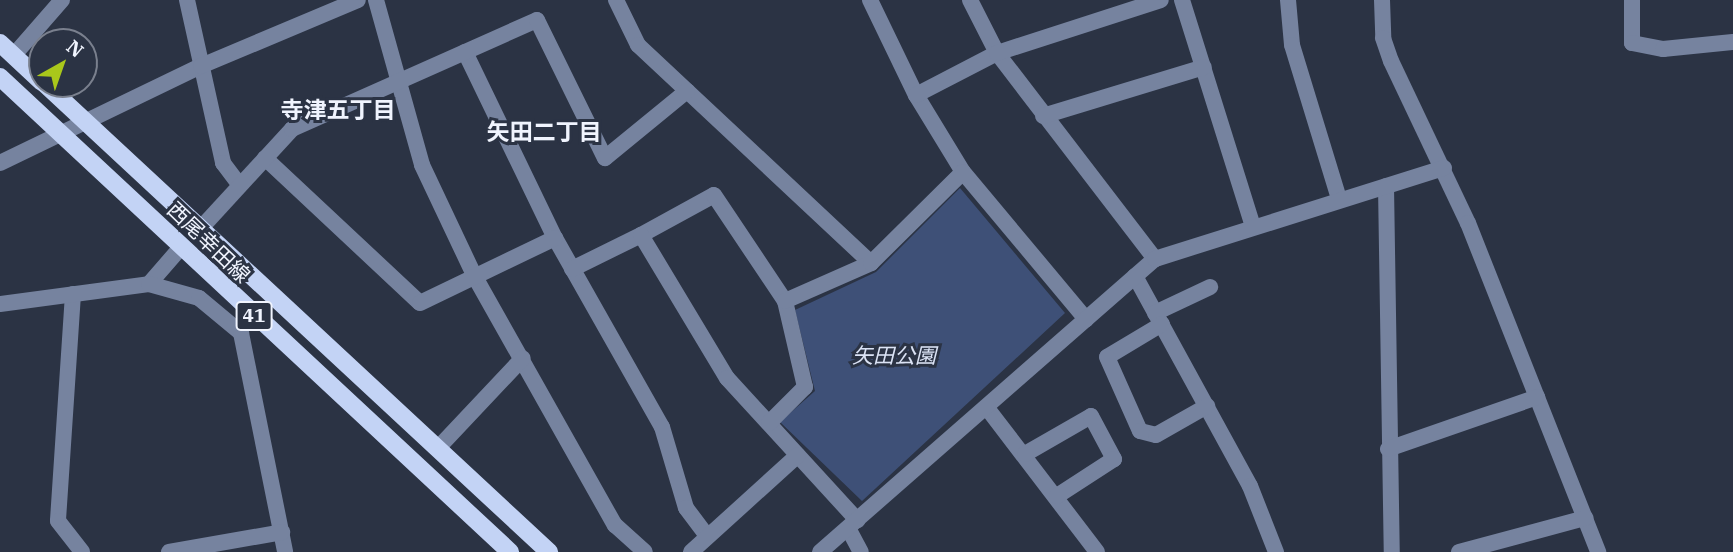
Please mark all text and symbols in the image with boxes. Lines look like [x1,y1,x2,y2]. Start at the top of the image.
north arrow [28,28,98,98]
text: N [62,34,89,62]
district label: 寺津五丁目 [281,95,395,123]
district label: 矢田二丁目 [487,117,601,145]
street label: 西尾幸田線 [162,196,256,288]
road number: 41 [235,300,273,332]
park label: 矢田公園 [852,342,936,368]

